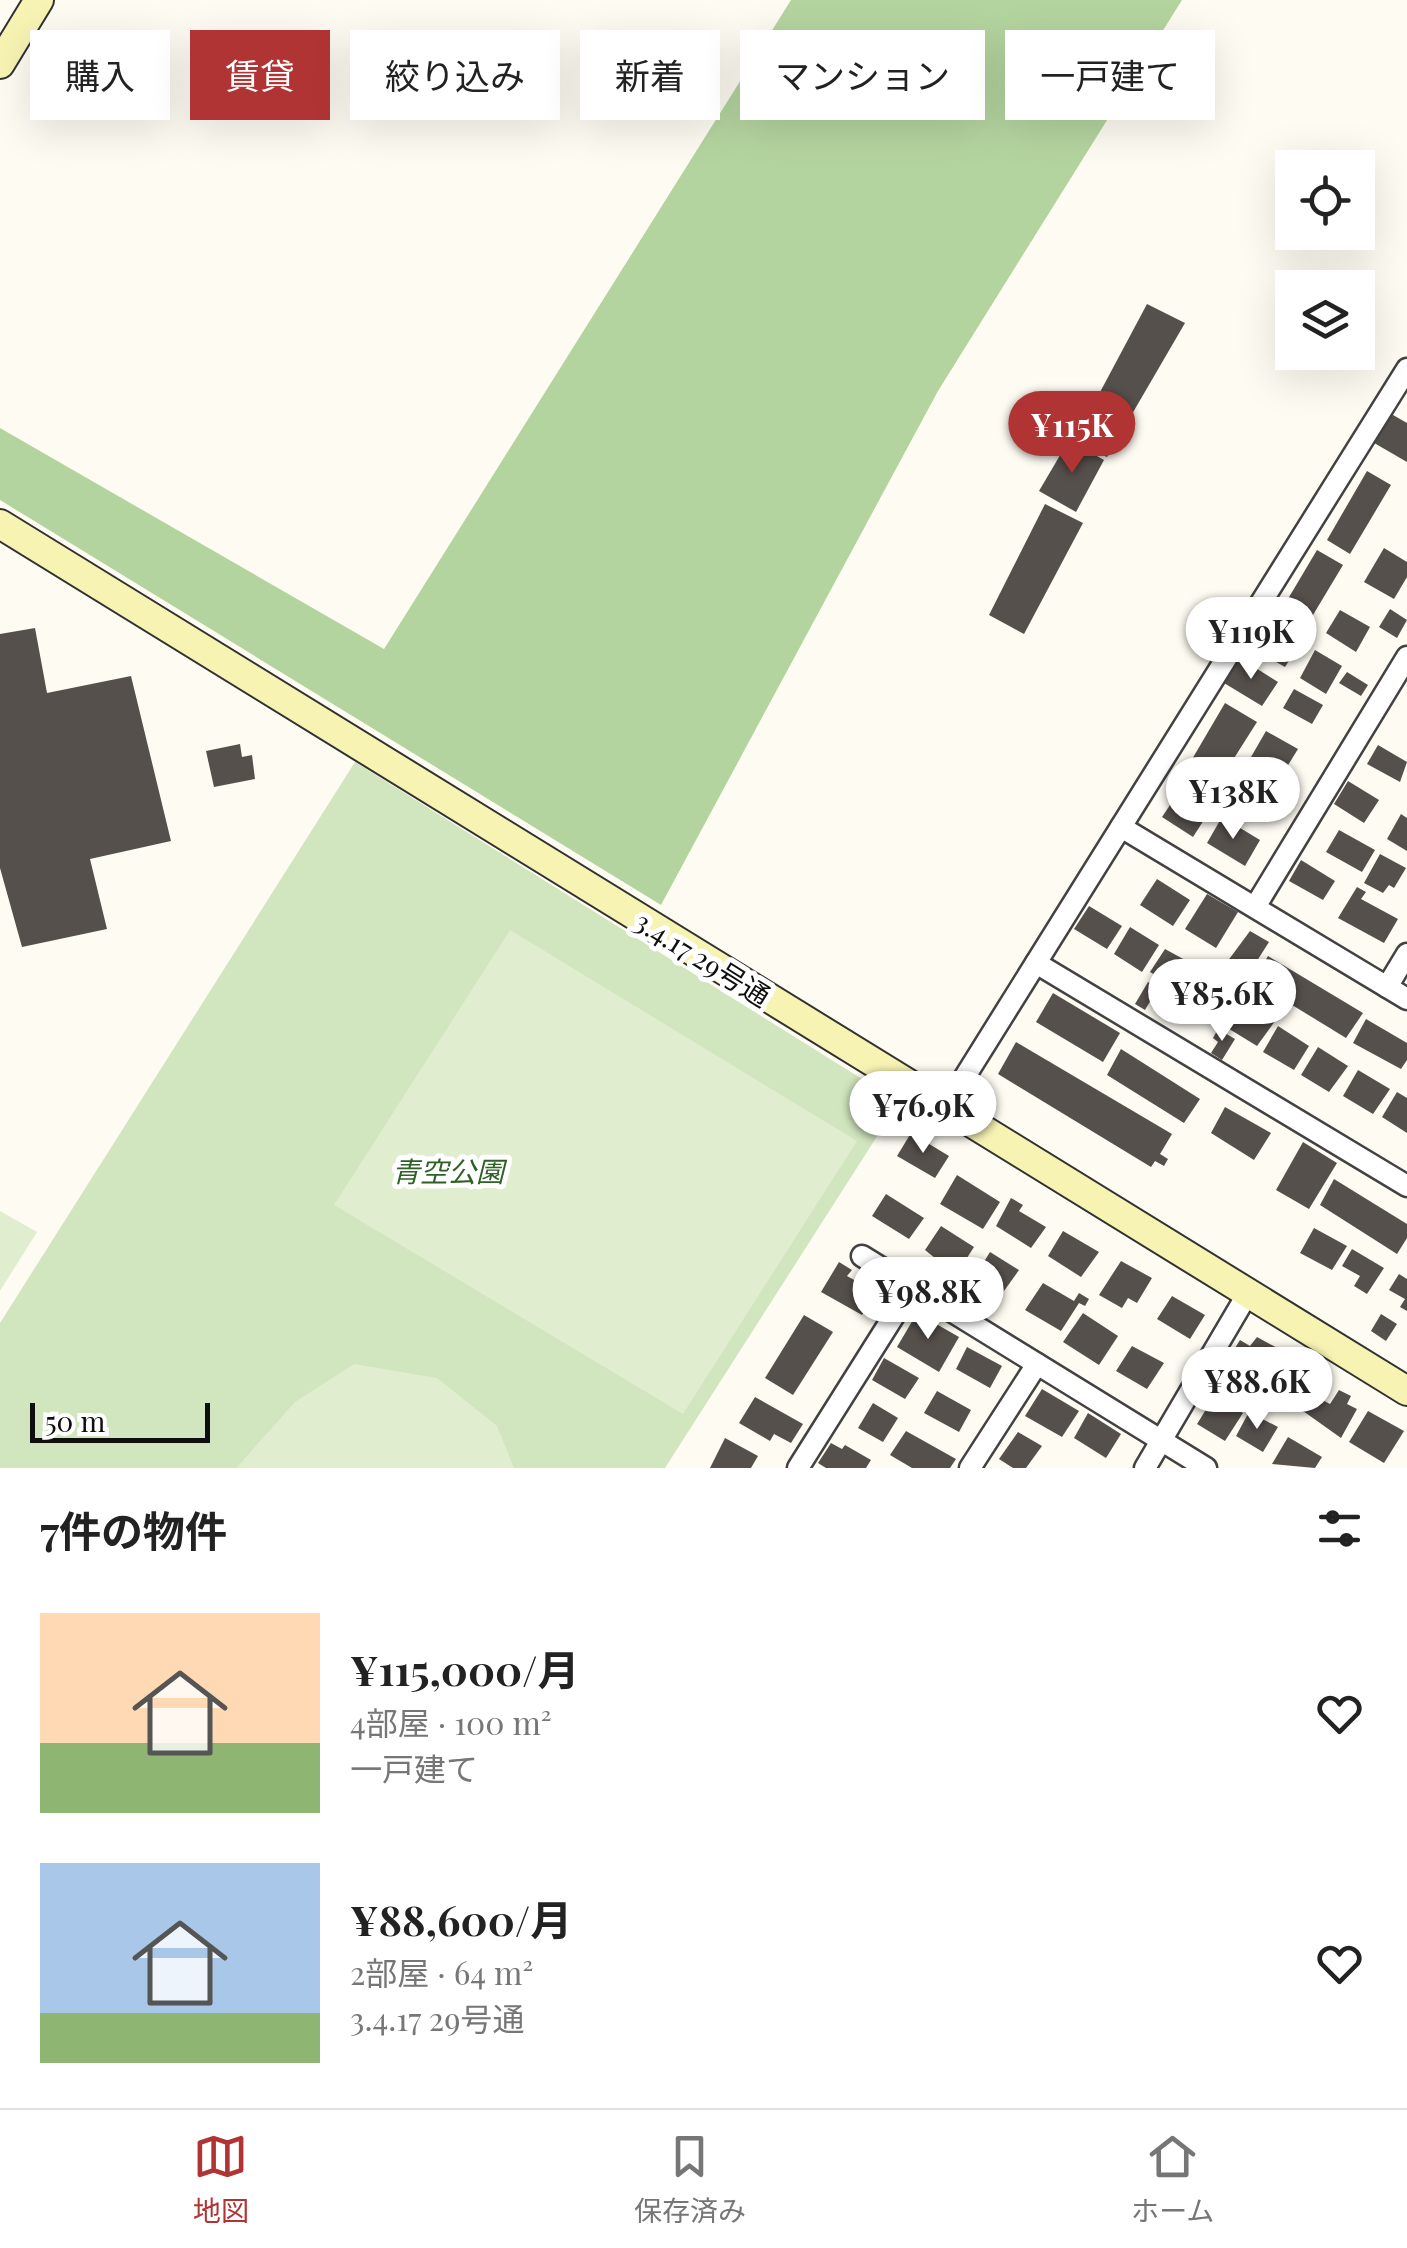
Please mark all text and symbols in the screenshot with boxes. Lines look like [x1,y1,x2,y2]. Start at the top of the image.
chip: 購入 [30,30,170,120]
chip: 賃貸 [190,30,330,120]
chip: 絞り込み [350,30,560,120]
chip: 新着 [580,30,720,120]
chip: マンション [740,30,985,120]
chip: 一戸建て [1005,30,1215,120]
map controls [1275,150,1375,370]
button: locate [1275,150,1375,250]
button: layers [1275,270,1375,370]
pin: ¥115K [1002,391,1142,476]
text: ¥115K [1030,402,1114,445]
pin: ¥119K [1181,597,1321,682]
text: ¥119K [1208,608,1294,651]
pin: ¥138K [1163,757,1303,842]
text: ¥138K [1188,768,1278,811]
street label: 3.4.17 29号通 [628,902,778,1014]
pin: ¥85.6K [1141,959,1303,1044]
text: ¥85.6K [1170,970,1274,1013]
pin: ¥76.9K [842,1071,1004,1156]
text: ¥76.9K [871,1082,975,1125]
park label: 青空公園 [392,1152,508,1189]
pin: ¥98.8K [847,1257,1009,1342]
text: ¥98.8K [875,1268,981,1311]
pin: ¥88.6K [1176,1347,1338,1432]
text: ¥88.6K [1203,1358,1311,1401]
scale bar [30,1398,210,1442]
text: 50 m [45,1402,105,1439]
icon: filters [1312,1501,1367,1556]
text: 7件の物件 [40,1502,227,1558]
text: ¥115,000/月 [350,1641,580,1697]
icon: home [120,1653,240,1773]
icon: heart [1312,1686,1367,1741]
text: 4部屋 · 100 m² [350,1700,552,1743]
text: 一戸建て [350,1746,478,1789]
text: ¥88,600/月 [350,1891,572,1947]
icon: home [120,1903,240,2023]
icon: heart [1312,1936,1367,1991]
text: 2部屋 · 64 m² [350,1950,533,1993]
text: 3.4.17 29号通 [350,1996,524,2039]
tab: 地図 [193,2129,249,2229]
tab: 保存済み [634,2129,746,2229]
tab: ホーム [1131,2129,1214,2229]

